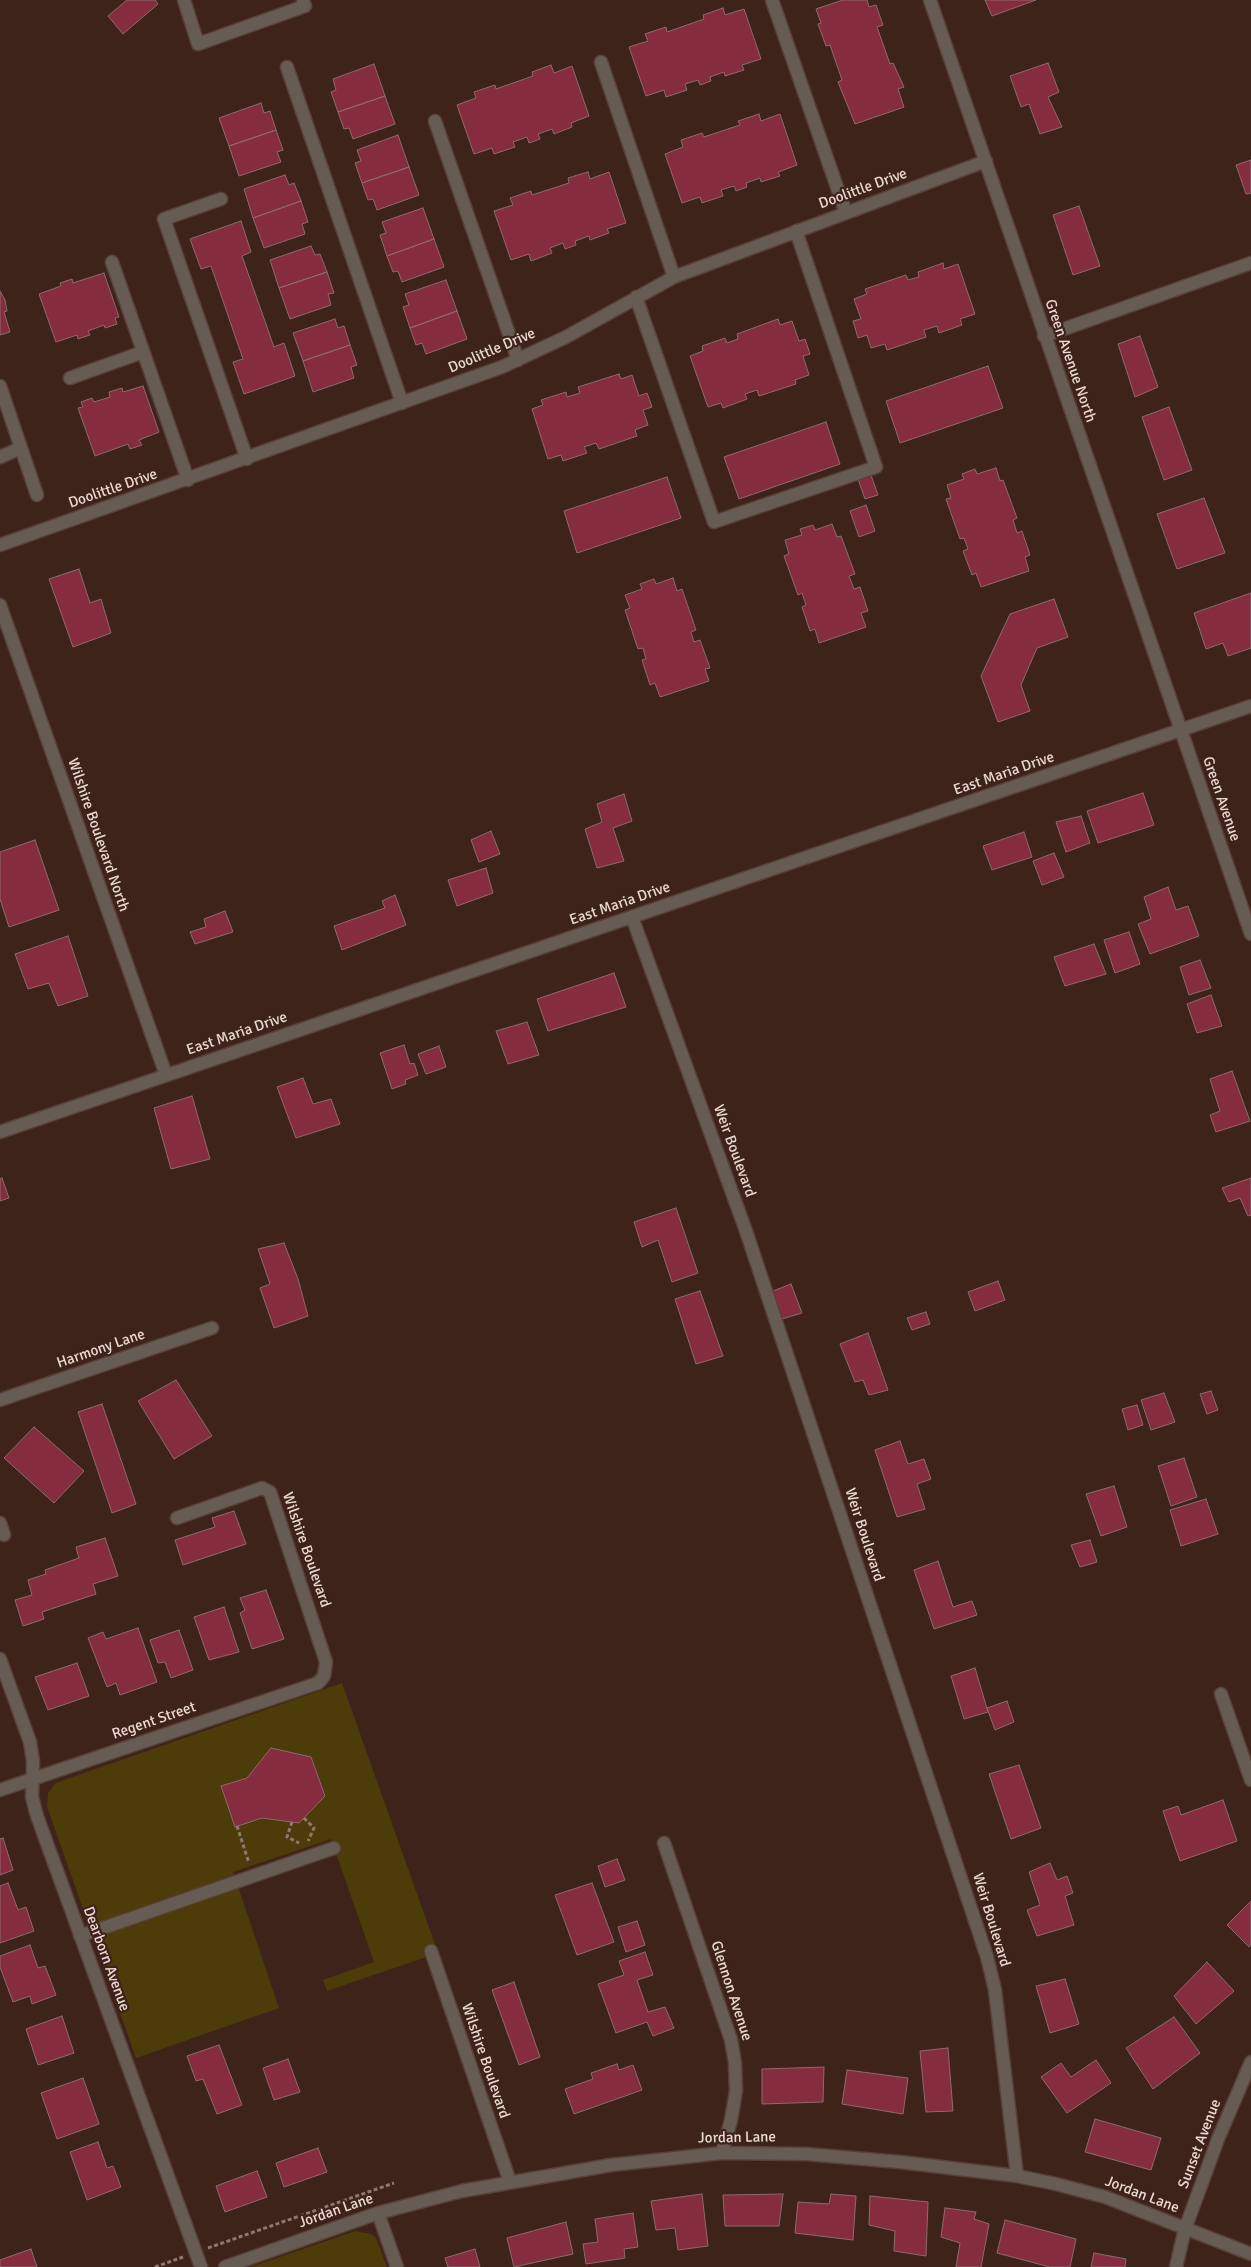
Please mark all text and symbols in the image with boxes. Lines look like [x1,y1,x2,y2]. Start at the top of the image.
street label: Doolittle Drive [816,165,910,213]
street label: Green Avenue North [1041,297,1099,425]
street label: Doolittle Drive [446,325,538,377]
street label: Doolittle Drive [66,465,160,513]
street label: East Maria Drive [951,748,1057,800]
street label: Green Avenue [1198,754,1244,844]
street label: Wilshire Boulevard North [63,756,133,914]
street label: East Maria Drive [567,878,673,930]
street label: East Maria Drive [184,1008,290,1060]
street label: Weir Boulevard [709,1102,759,1200]
street label: Harmony Lane [54,1325,148,1373]
street label: Weir Boulevard [840,1486,888,1584]
street label: Wilshire Boulevard [278,1490,334,1610]
street label: Regent Street [110,1698,198,1744]
street label: Weir Boulevard [968,1871,1014,1969]
street label: Dearborn Avenue [79,1904,133,2014]
street label: Glennon Avenue [706,1939,756,2043]
street label: Wilshire Boulevard [457,2001,513,2121]
street label: Sunset Avenue [1175,2097,1225,2191]
street label: Jordan Lane [698,2128,776,2148]
street label: Jordan Lane [1102,2173,1182,2217]
street label: Jordan Lane [296,2190,376,2232]

